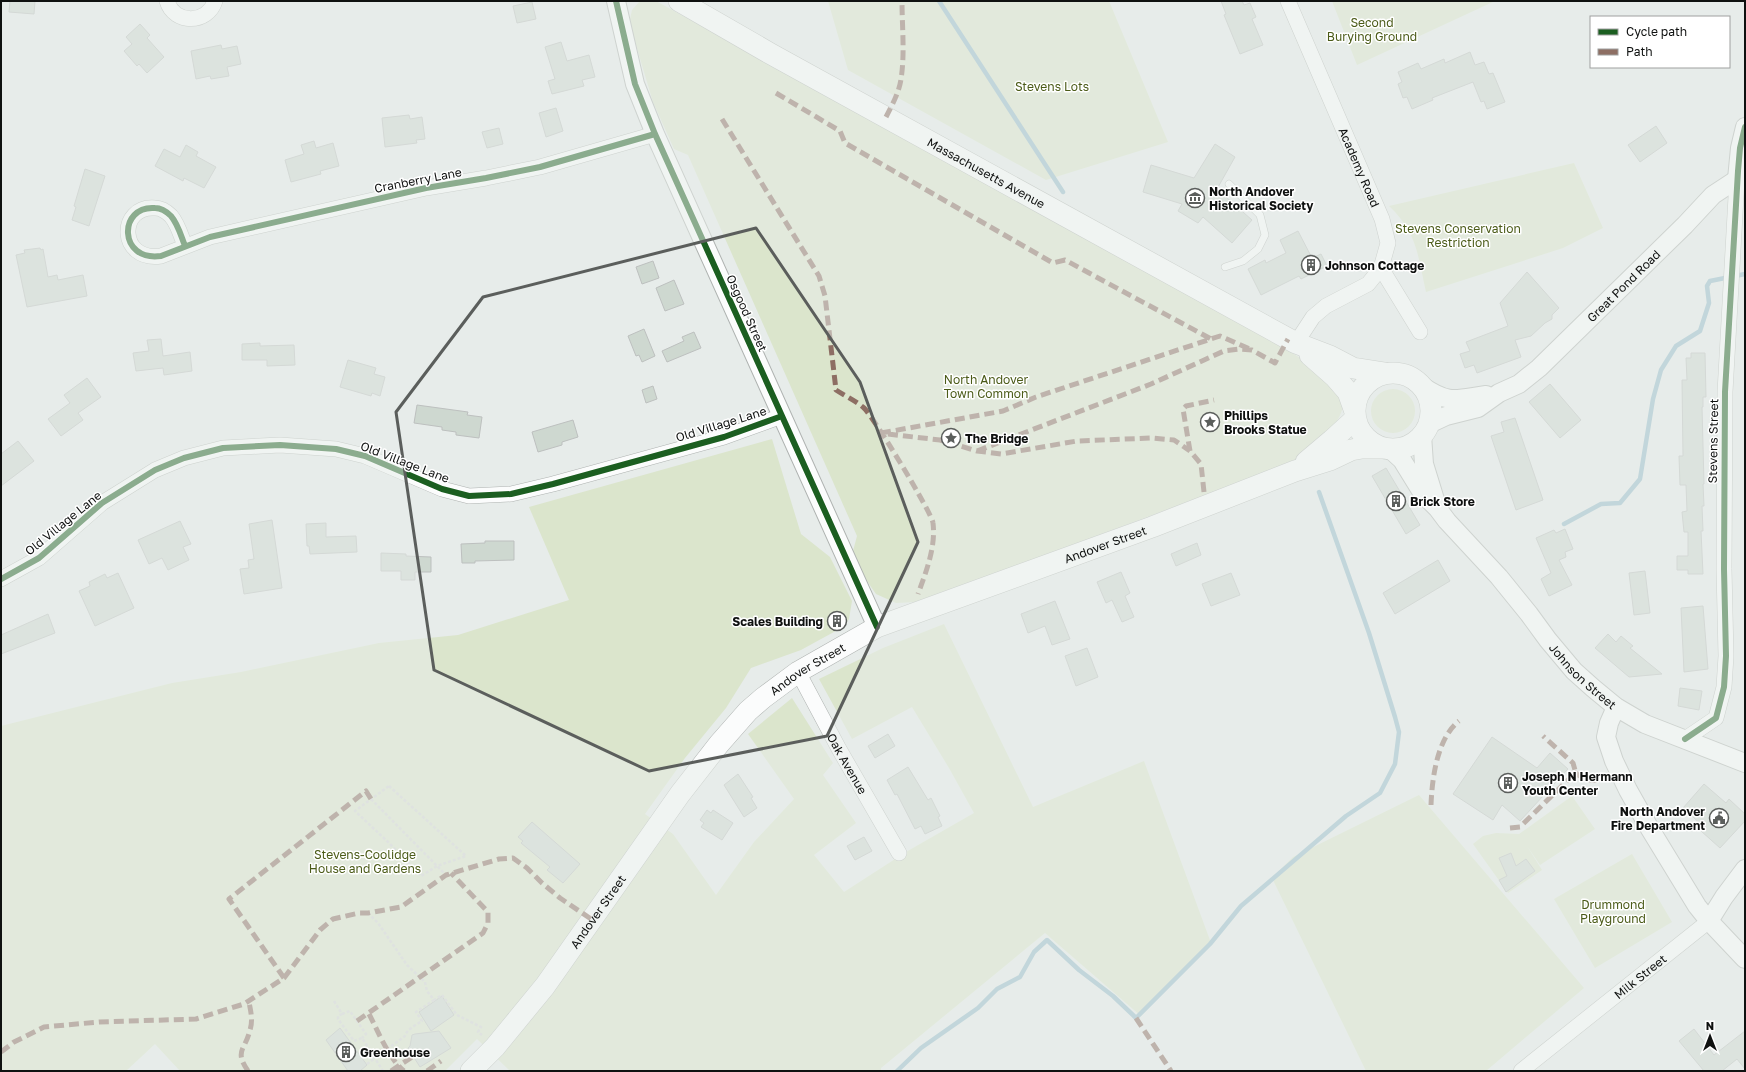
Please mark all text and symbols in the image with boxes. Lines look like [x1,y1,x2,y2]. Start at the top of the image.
park label: Second Burying Ground [1327,15,1417,44]
legend [1590,16,1730,68]
text: Cycle path [1626,24,1687,39]
text: Path [1626,44,1653,59]
park label: Stevens Lots [1015,79,1089,94]
street label: Academy Road [1336,125,1383,209]
street label: Massachusetts Avenue [925,134,1048,211]
street label: Cranberry Lane [373,164,463,196]
place label: North Andover Historical Society [1209,184,1314,213]
museum icon: North Andover Historical Society [1184,187,1206,209]
park label: Stevens Conservation Restriction [1395,221,1521,250]
street label: Great Pond Road [1583,246,1663,325]
building icon: Johnson Cottage [1300,254,1322,276]
place label: Johnson Cottage [1325,258,1424,273]
street label: Osgood Street [723,272,771,354]
park label: North Andover Town Common [944,372,1028,401]
street label: Stevens Street [1705,398,1721,483]
street label: Old Village Lane [674,403,768,445]
place label: Phillips Brooks Statue [1224,408,1307,437]
place icon: Phillips Brooks Statue [1199,411,1221,433]
place icon: The Bridge [940,427,962,449]
place label: The Bridge [965,431,1028,446]
street label: Old Village Lane [358,438,452,486]
street label: Old Village Lane [22,488,104,558]
building icon: Brick Store [1385,490,1407,512]
place label: Brick Store [1410,494,1475,509]
street label: Andover Street [1062,522,1149,566]
building icon: Scales Building [826,610,848,632]
place label: Scales Building [732,614,823,629]
street label: Andover Street [767,639,848,698]
street label: Johnson Street [1546,640,1620,712]
street label: Oak Avenue [824,730,871,797]
place label: Joseph N Hermann Youth Center [1522,769,1632,798]
building icon: Joseph N Hermann Youth Center [1497,772,1519,794]
place label: North Andover Fire Department [1611,804,1705,833]
public building icon: North Andover Fire Department [1708,807,1730,829]
park label: Stevens-Coolidge House and Gardens [309,847,421,876]
street label: Andover Street [566,872,629,951]
park label: Drummond Playground [1580,897,1646,926]
street label: Milk Street [1611,951,1669,1002]
north arrow [1690,1016,1730,1056]
text: N [1706,1019,1714,1032]
building icon: Greenhouse [335,1041,357,1063]
place label: Greenhouse [360,1045,430,1060]

